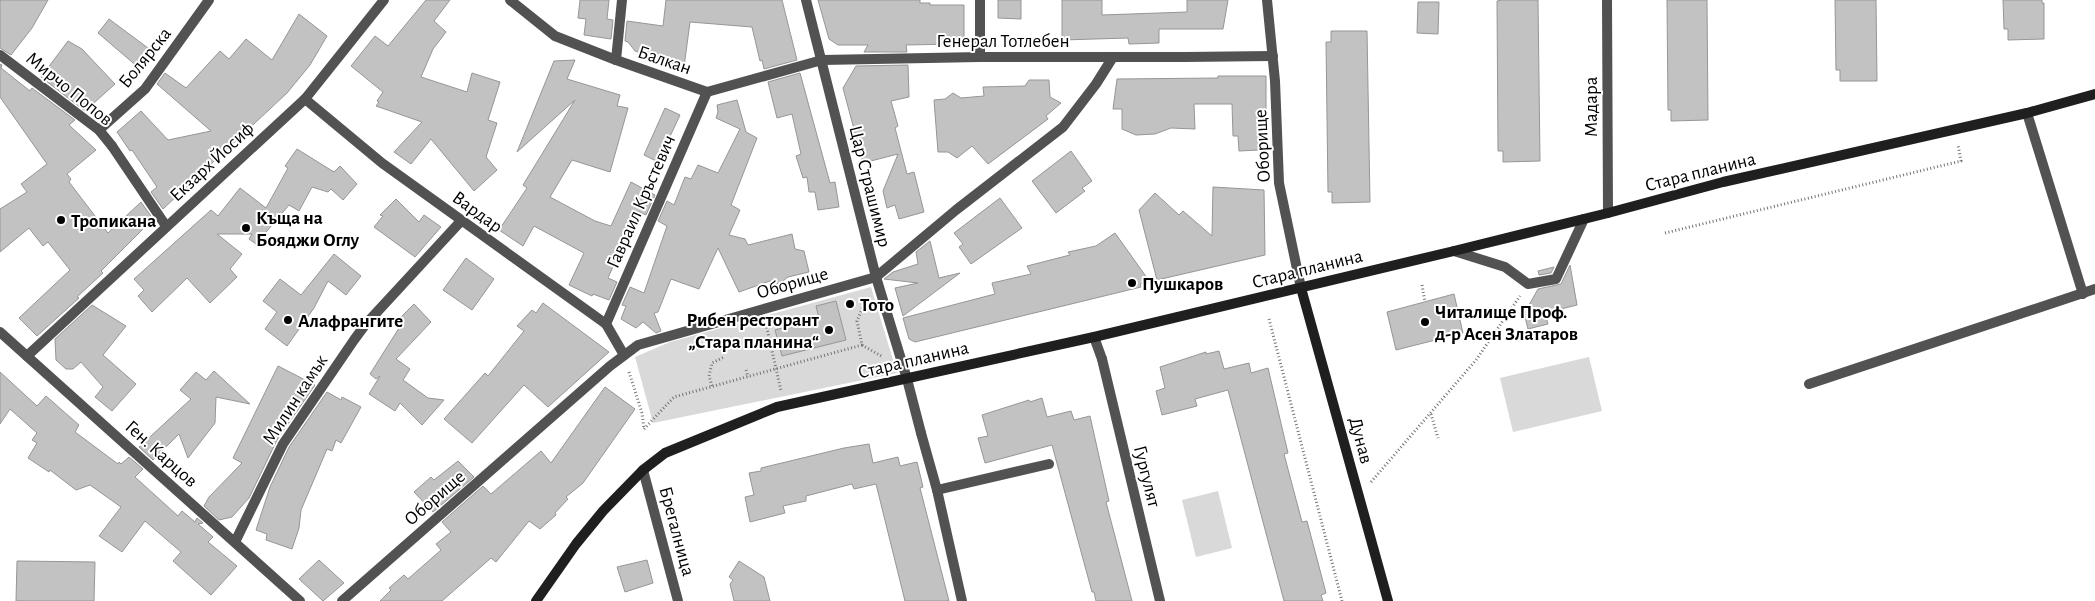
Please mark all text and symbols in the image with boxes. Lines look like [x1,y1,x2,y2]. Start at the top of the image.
street label: Болярска [115,24,175,92]
street label: Генерал Тотлебен [936,32,1070,51]
street label: Балкан [635,42,694,78]
street label: Мирчо Попов [22,49,116,130]
street label: Мадара [1582,76,1601,137]
street label: Оборище [1251,109,1274,183]
street label: Екзарх Йосиф [166,118,258,206]
street label: Цар Страшимир [845,124,894,249]
street label: Гавраил Кръстевич [603,132,679,271]
street label: Стара планина [1643,149,1758,195]
street label: Вардар [449,188,506,237]
place label: Къща на Бояджи Оглу [256,209,360,250]
place label: Тропикана [71,212,156,231]
marker: Тропикана [55,214,67,226]
marker: Къща на Бояджи Оглу [240,222,252,234]
street label: Стара планина [1250,246,1365,292]
street label: Оборище [754,264,830,303]
place label: Пушкаров [1142,275,1223,294]
marker: Пушкаров [1126,277,1138,289]
place label: Тото [860,296,894,315]
marker: Тото [844,298,856,310]
place label: Читалище Проф. д-р Асен Златаров [1435,303,1578,344]
place label: Рибен ресторант „Стара планина“ [686,311,820,352]
place label: Алафрангите [298,312,403,331]
marker: Алафрангите [282,314,294,326]
marker: Читалище Проф. д-р Асен Златаров [1419,316,1431,328]
marker: Рибен ресторант „Стара планина“ [823,324,835,336]
street label: Стара планина [856,338,971,382]
street label: Милин камък [259,351,331,448]
street label: Дунав [1345,415,1376,466]
street label: Ген. Карцов [121,417,201,491]
street label: Гургулят [1130,444,1163,509]
street label: Оборище [401,467,469,529]
street label: Брегалница [655,485,698,579]

